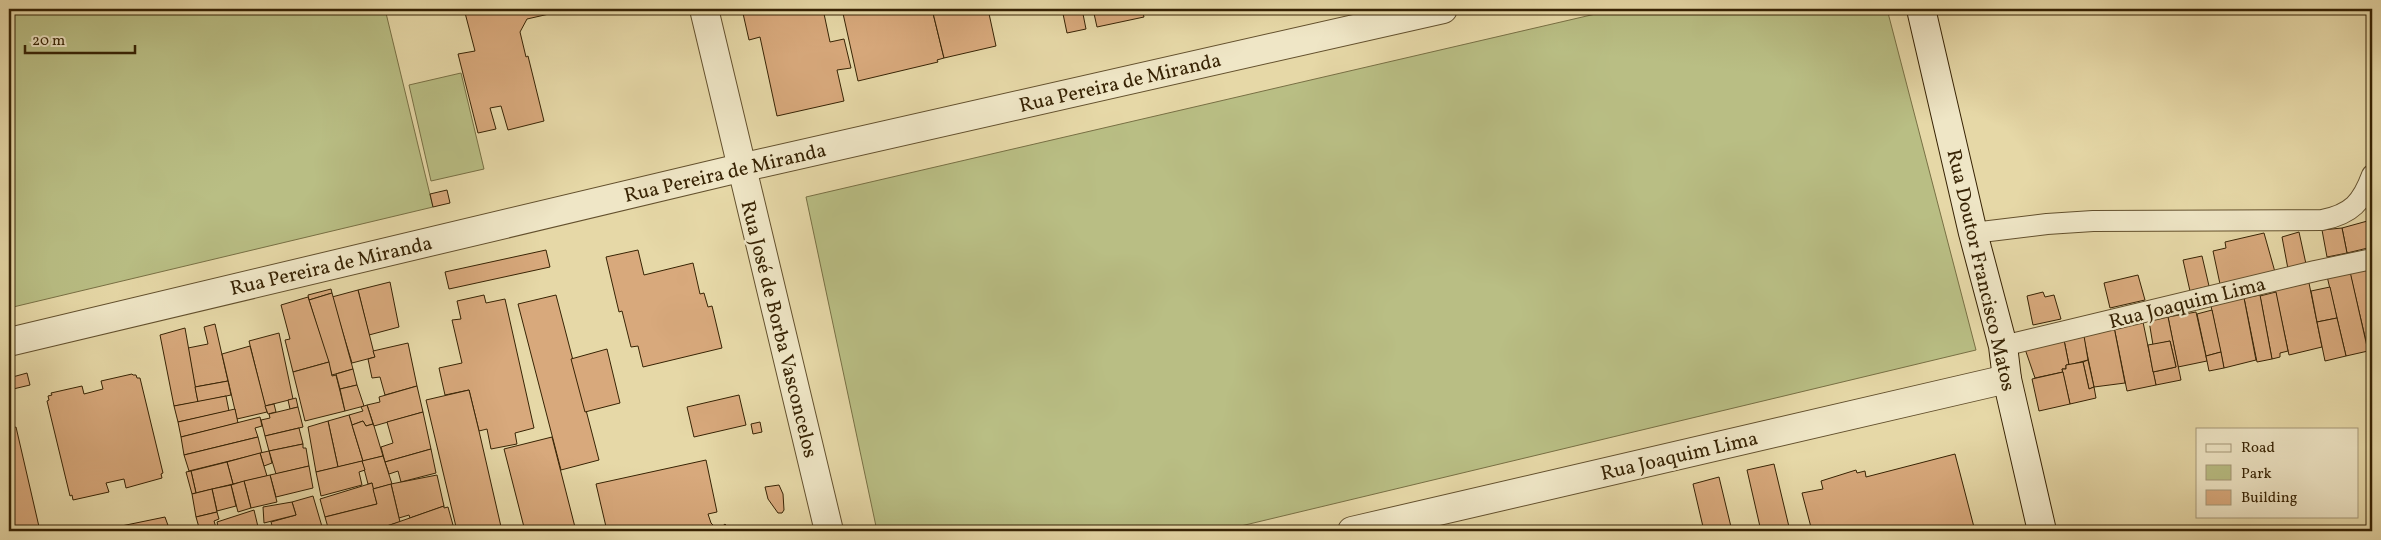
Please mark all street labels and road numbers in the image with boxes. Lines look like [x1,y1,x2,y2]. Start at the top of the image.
street label: Rua Pereira de Miranda [1017,47,1224,121]
street label: Rua Pereira de Miranda [622,137,829,211]
street label: Rua Doutor Francisco Matos [1939,147,2022,394]
street label: Rua José de Borba Vasconcelos [733,198,824,461]
street label: Rua Pereira de Miranda [228,230,435,304]
street label: Rua Joaquim Lima [2106,271,2269,337]
street label: Rua Joaquim Lima [1598,425,1761,489]

